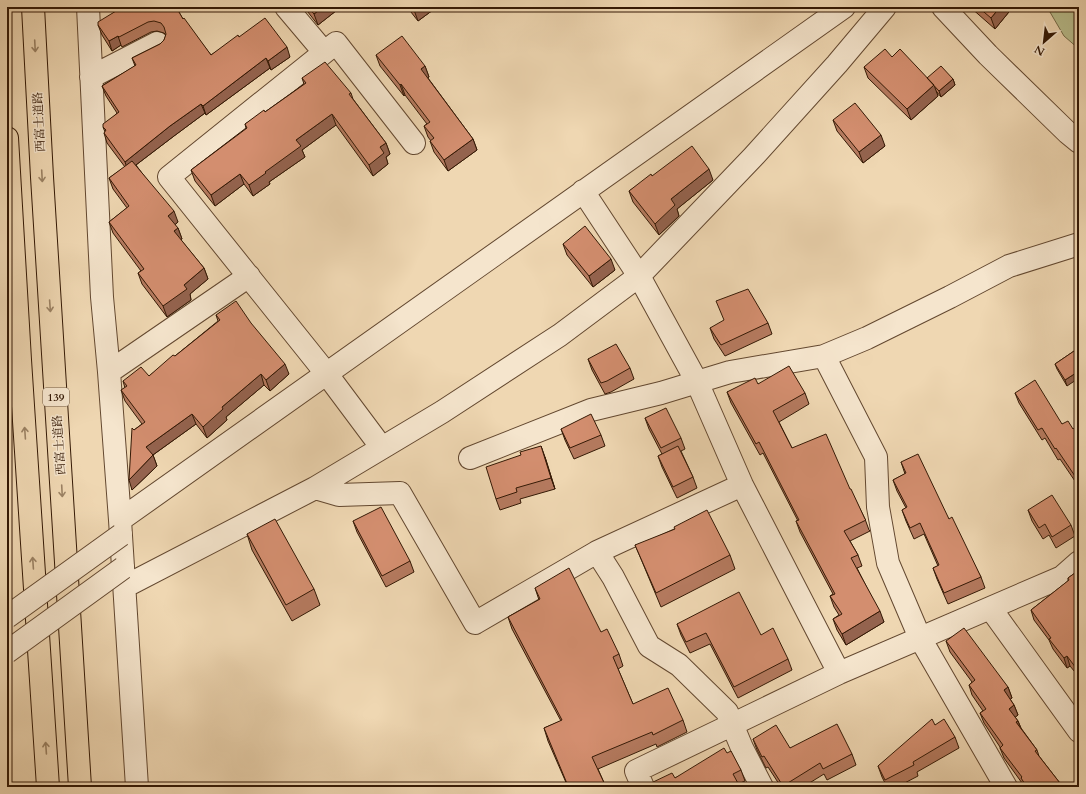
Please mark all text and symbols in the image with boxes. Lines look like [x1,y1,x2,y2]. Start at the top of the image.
north arrow [1024,22,1064,62]
one-way arrow [32,39,39,52]
text: N [1031,41,1047,59]
street label: 西富士道路 [29,92,49,152]
one-way arrow [39,169,46,182]
one-way arrow [47,299,54,312]
road number: 139 [43,388,69,406]
street label: 西富士道路 [49,415,69,475]
one-way arrow [21,427,28,440]
one-way arrow [59,484,66,497]
one-way arrow [30,556,37,569]
one-way arrow [42,742,49,755]

